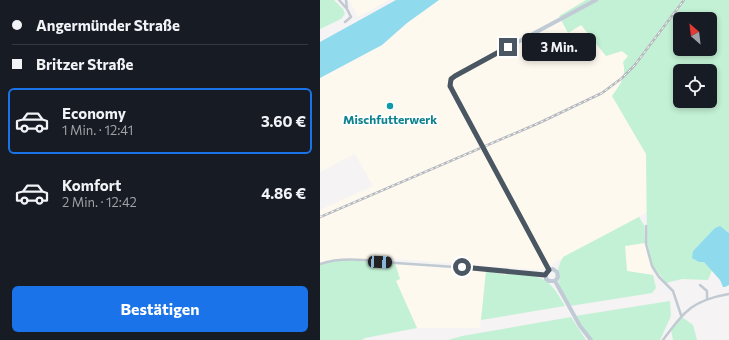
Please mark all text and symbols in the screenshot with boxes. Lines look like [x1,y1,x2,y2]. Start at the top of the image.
north arrow [673,12,717,56]
map controls [673,12,717,108]
text: Angermünder Straße [36,16,180,34]
callout: 3 Min. [522,33,596,61]
route end [499,38,517,56]
text: 3 Min. [540,39,578,55]
text: Britzer Straße [36,55,134,73]
button: locate [673,64,717,108]
marker: Mischfutterwerk [385,101,395,111]
icon: car [14,103,50,139]
text: Economy [62,104,126,122]
text: 3.60 € [261,112,306,130]
place label: Mischfutterwerk [343,112,437,126]
text: 1 Min. · 12:41 [62,122,133,138]
icon: car [14,175,50,211]
text: Komfort [62,176,121,194]
text: 4.86 € [261,184,306,202]
text: 2 Min. · 12:42 [62,194,137,210]
car [368,255,392,269]
route start [453,258,471,276]
button: Bestätigen [12,286,308,332]

